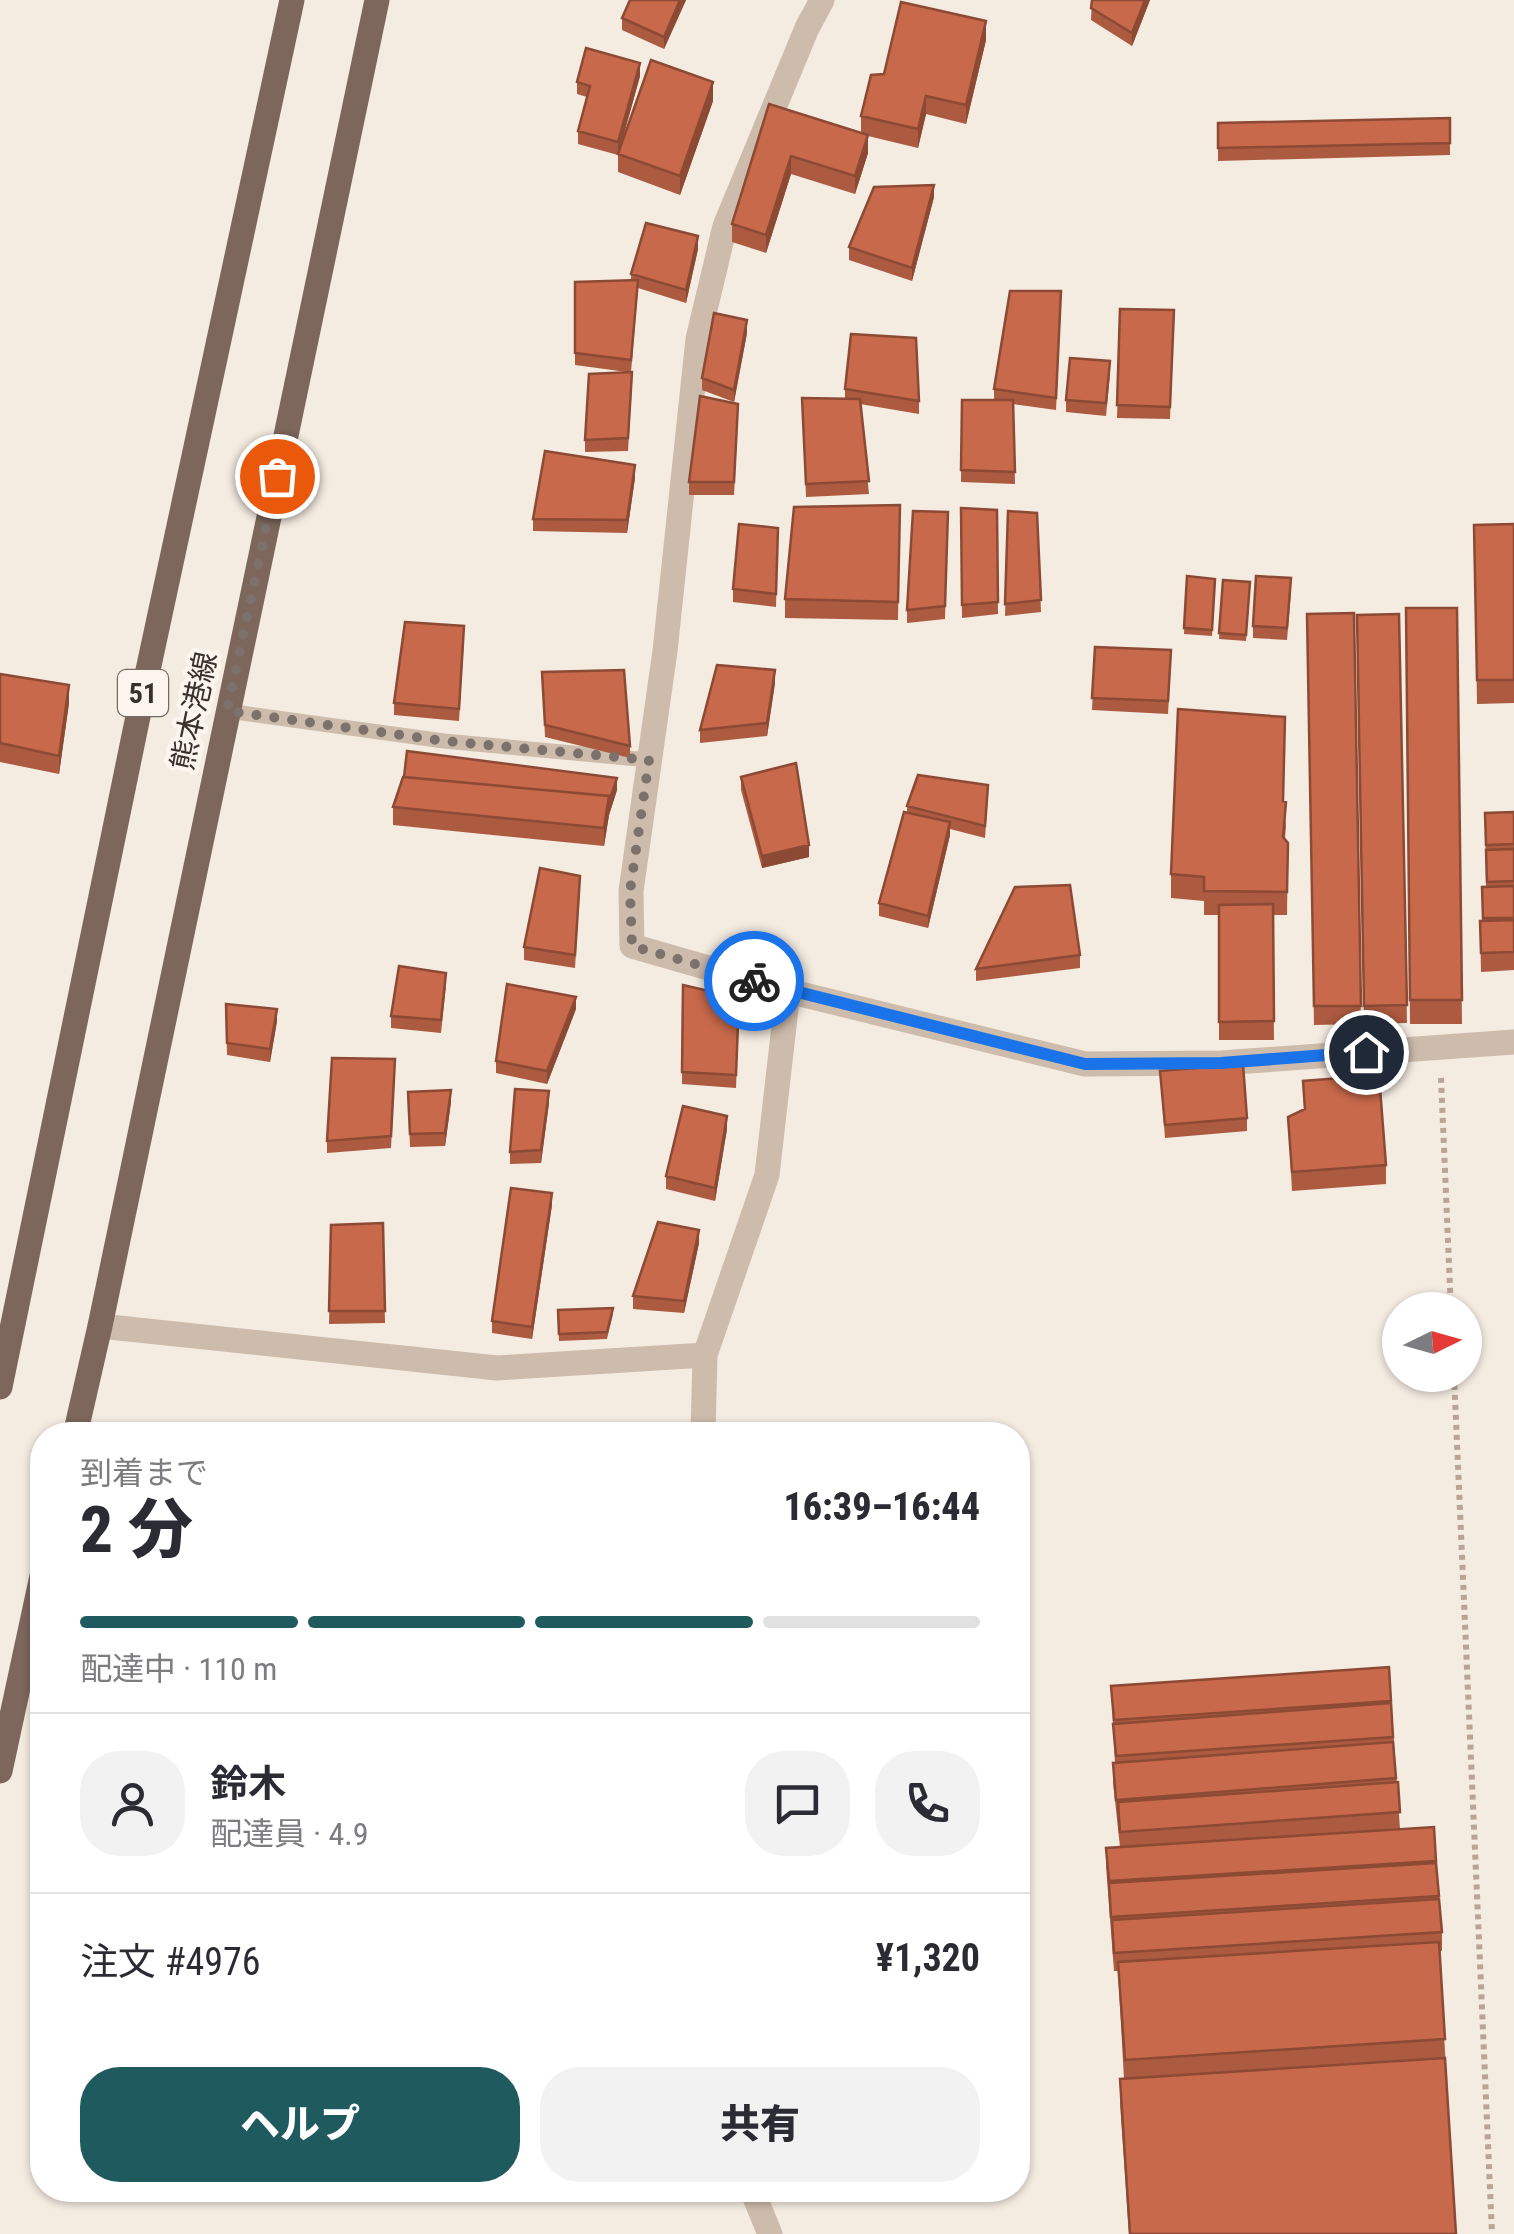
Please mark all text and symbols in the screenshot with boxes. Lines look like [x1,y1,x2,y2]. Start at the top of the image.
pin [235,434,320,519]
icon: bag [250,449,305,504]
street label: 熊本港線 [164,649,224,773]
road number: 51 [118,670,168,716]
courier [704,931,804,1031]
icon: bike [727,954,782,1009]
pin [1324,1010,1409,1095]
icon: home [1339,1025,1394,1080]
north arrow [1382,1292,1482,1392]
map controls [1382,1292,1482,1392]
text: 到着まで [80,1454,208,1492]
text: 16:39–16:44 [783,1485,980,1529]
text: 2 分 [80,1492,193,1568]
text: 配達中 · 110 m [80,1650,277,1688]
button: person [80,1751,185,1856]
button: chat [745,1751,850,1856]
button: phone [875,1751,980,1856]
text: 鈴木 [210,1762,286,1806]
text: 配達員 · 4.9 [210,1815,369,1853]
text: ¥1,320 [876,1936,980,1980]
text: 注文 #4976 [80,1940,261,1984]
button: ヘルプ [80,2067,520,2182]
button: 共有 [540,2067,980,2182]

